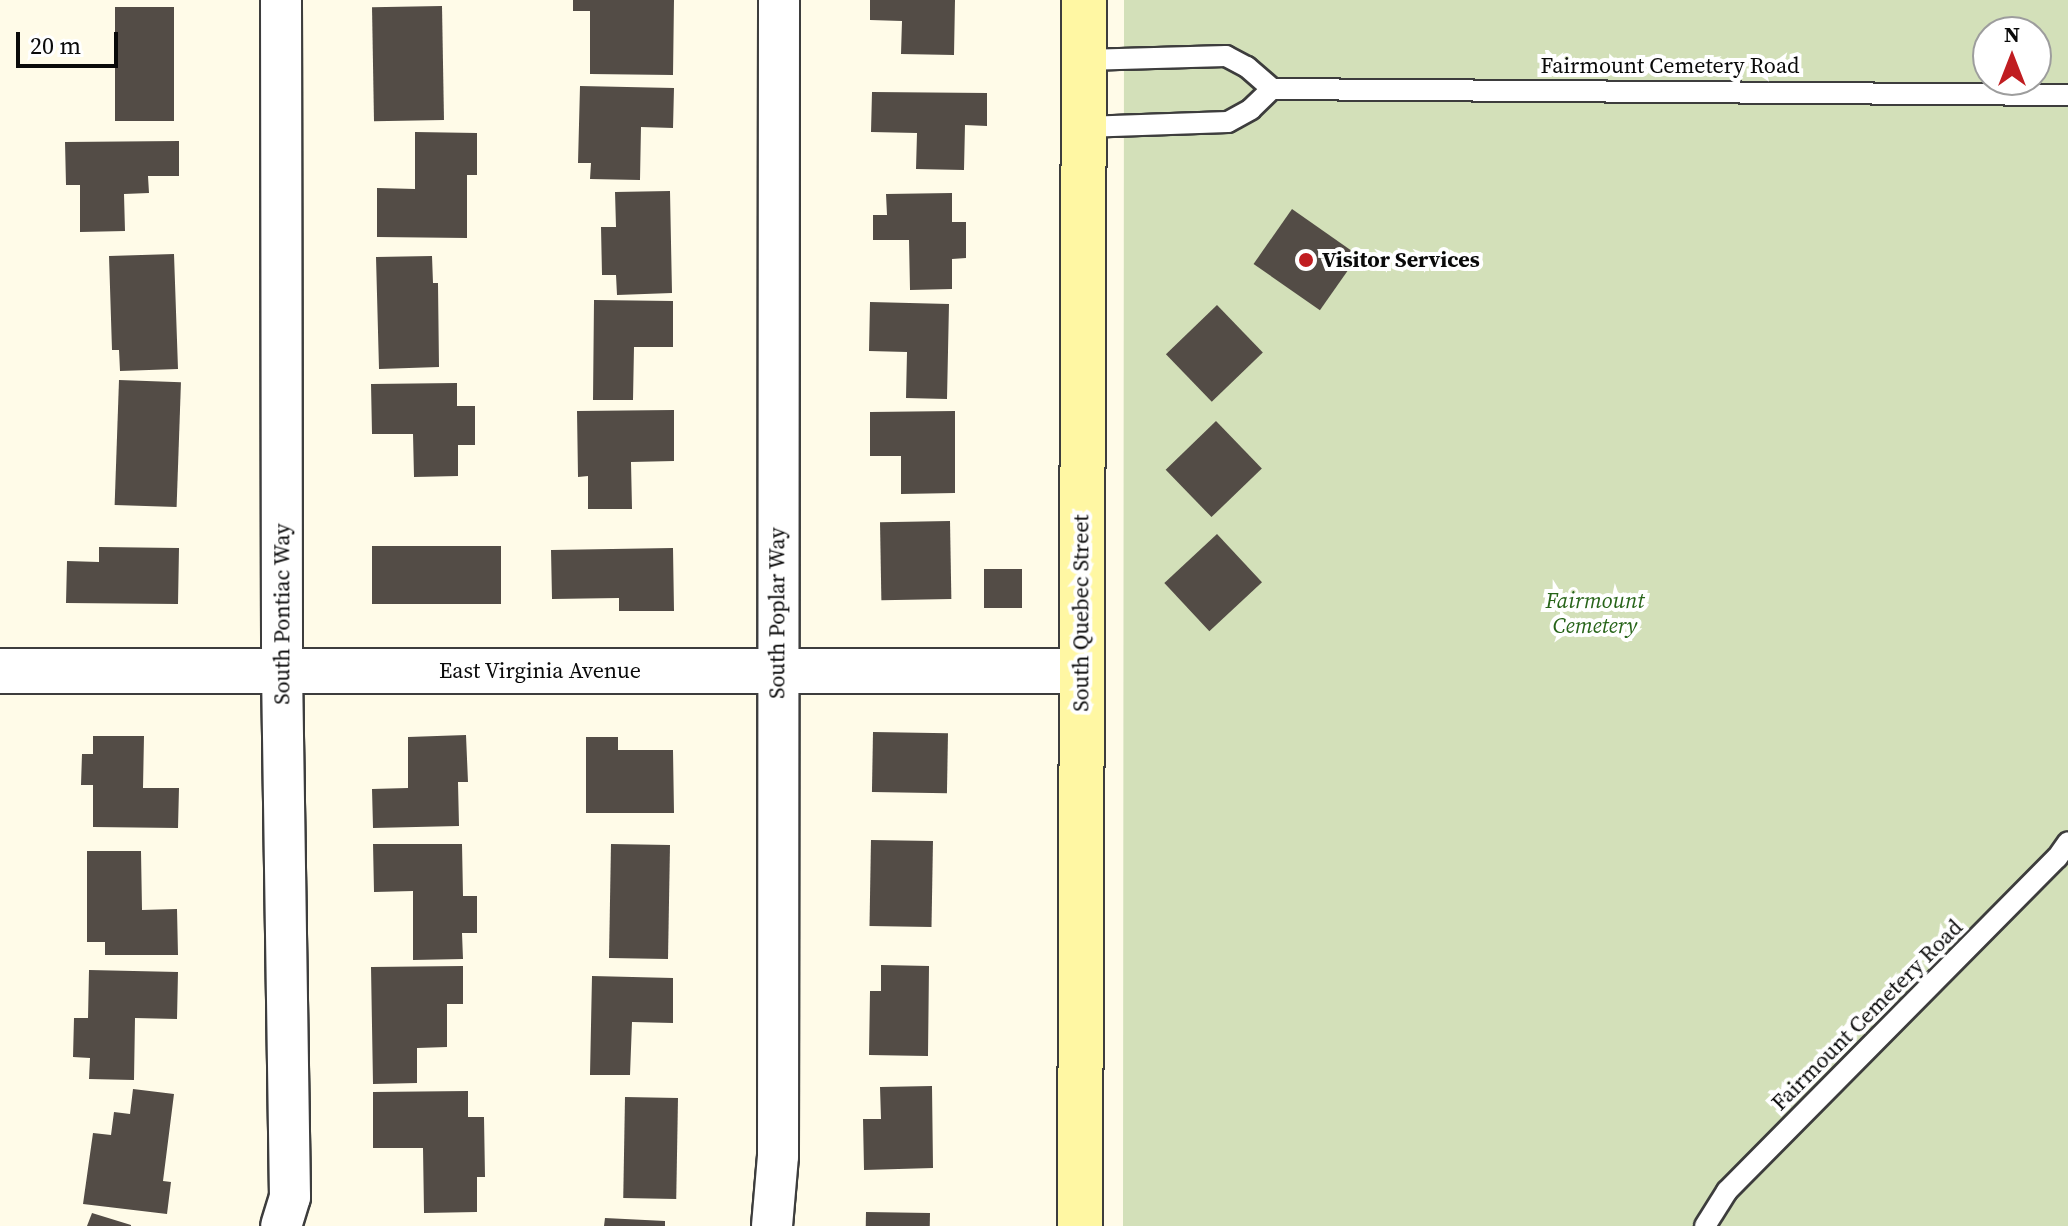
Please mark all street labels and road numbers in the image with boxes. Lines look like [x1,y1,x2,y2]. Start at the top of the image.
street label: Fairmount Cemetery Road [1540,53,1800,79]
street label: South Quebec Street [1068,514,1094,712]
street label: South Pontiac Way [269,523,295,705]
street label: South Poplar Way [764,527,790,699]
street label: East Virginia Avenue [439,658,641,684]
street label: Fairmount Cemetery Road [1766,914,1968,1116]

